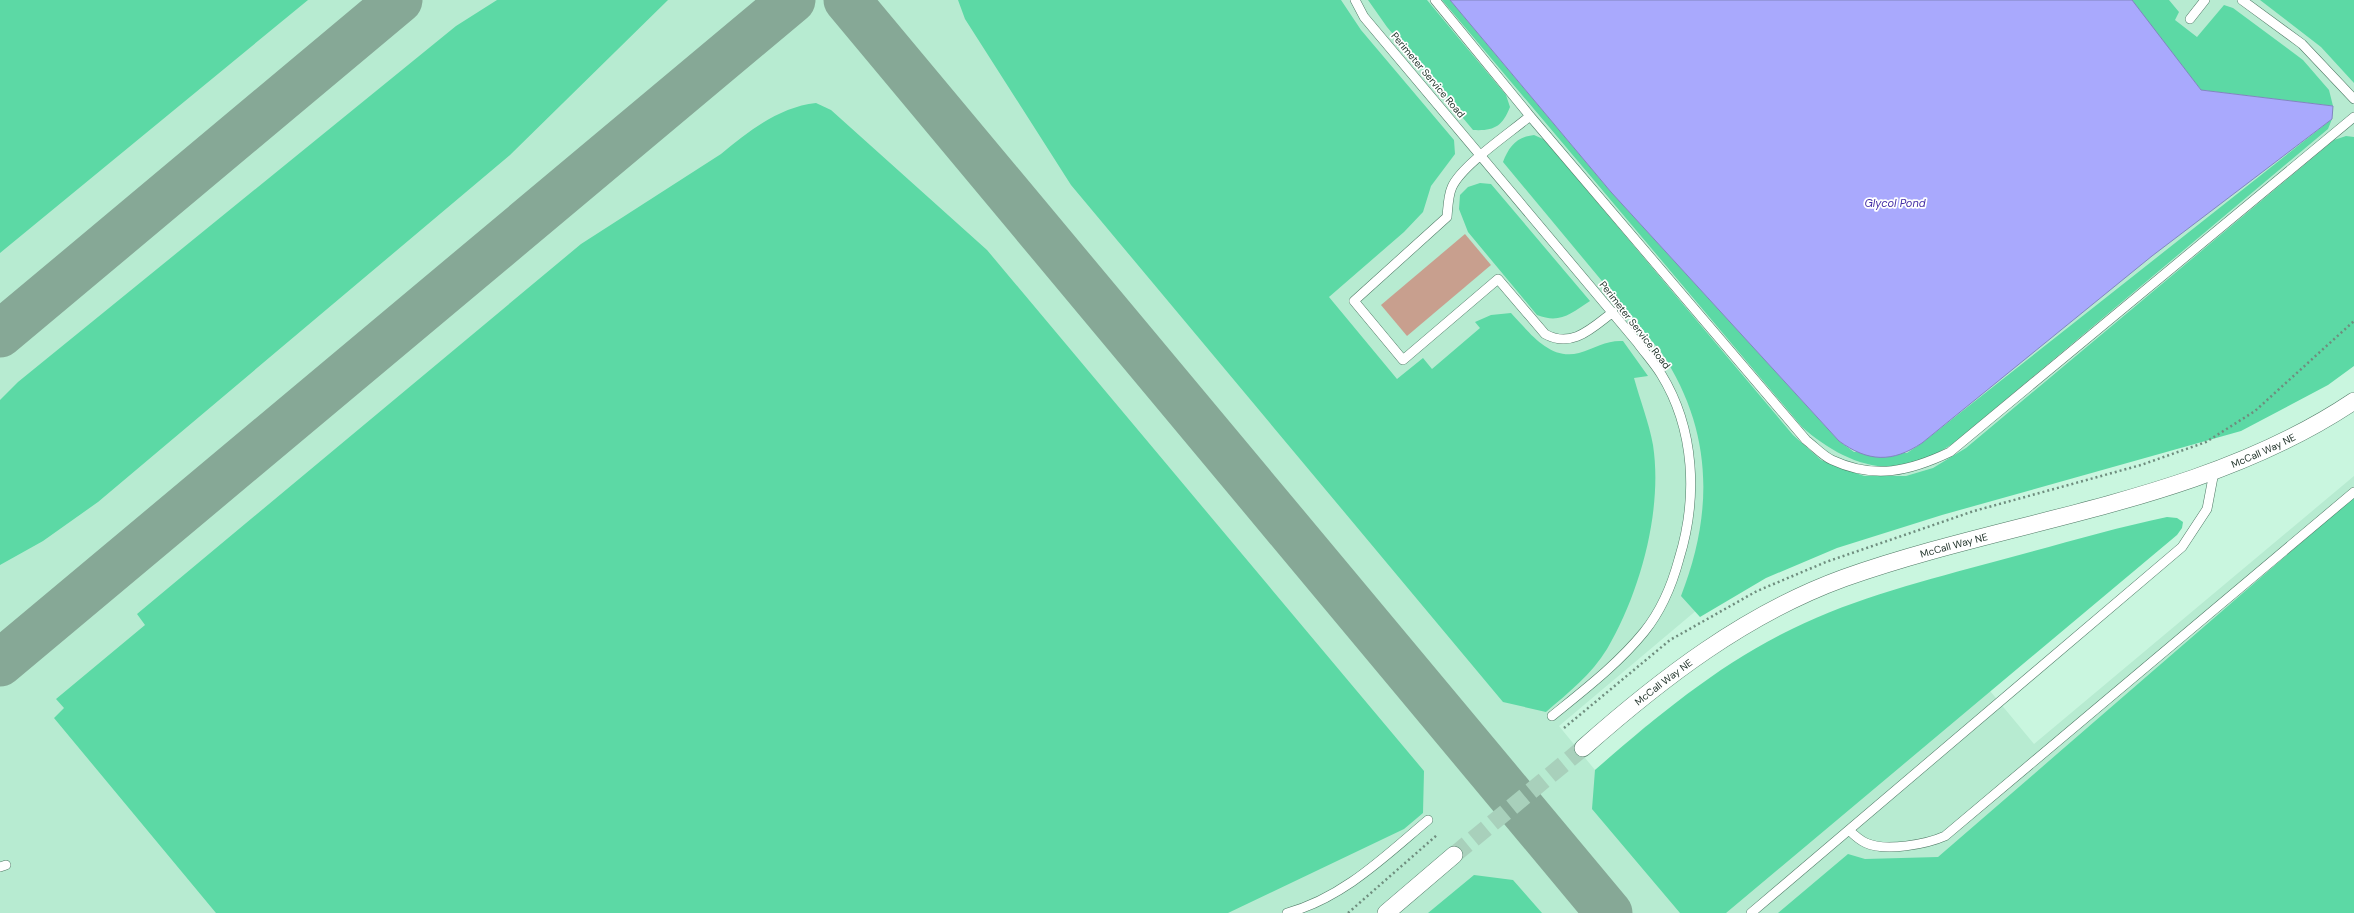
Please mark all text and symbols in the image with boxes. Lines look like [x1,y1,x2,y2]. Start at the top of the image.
street label: Perimeter Service Road [1388,30,1468,120]
water label: Glycol Pond [1864,196,1926,210]
street label: Perimeter Service Road [1597,279,1673,371]
street label: McCall Way NE [2229,430,2298,470]
street label: McCall Way NE [1918,529,1989,560]
street label: McCall Way NE [1632,655,1695,708]

